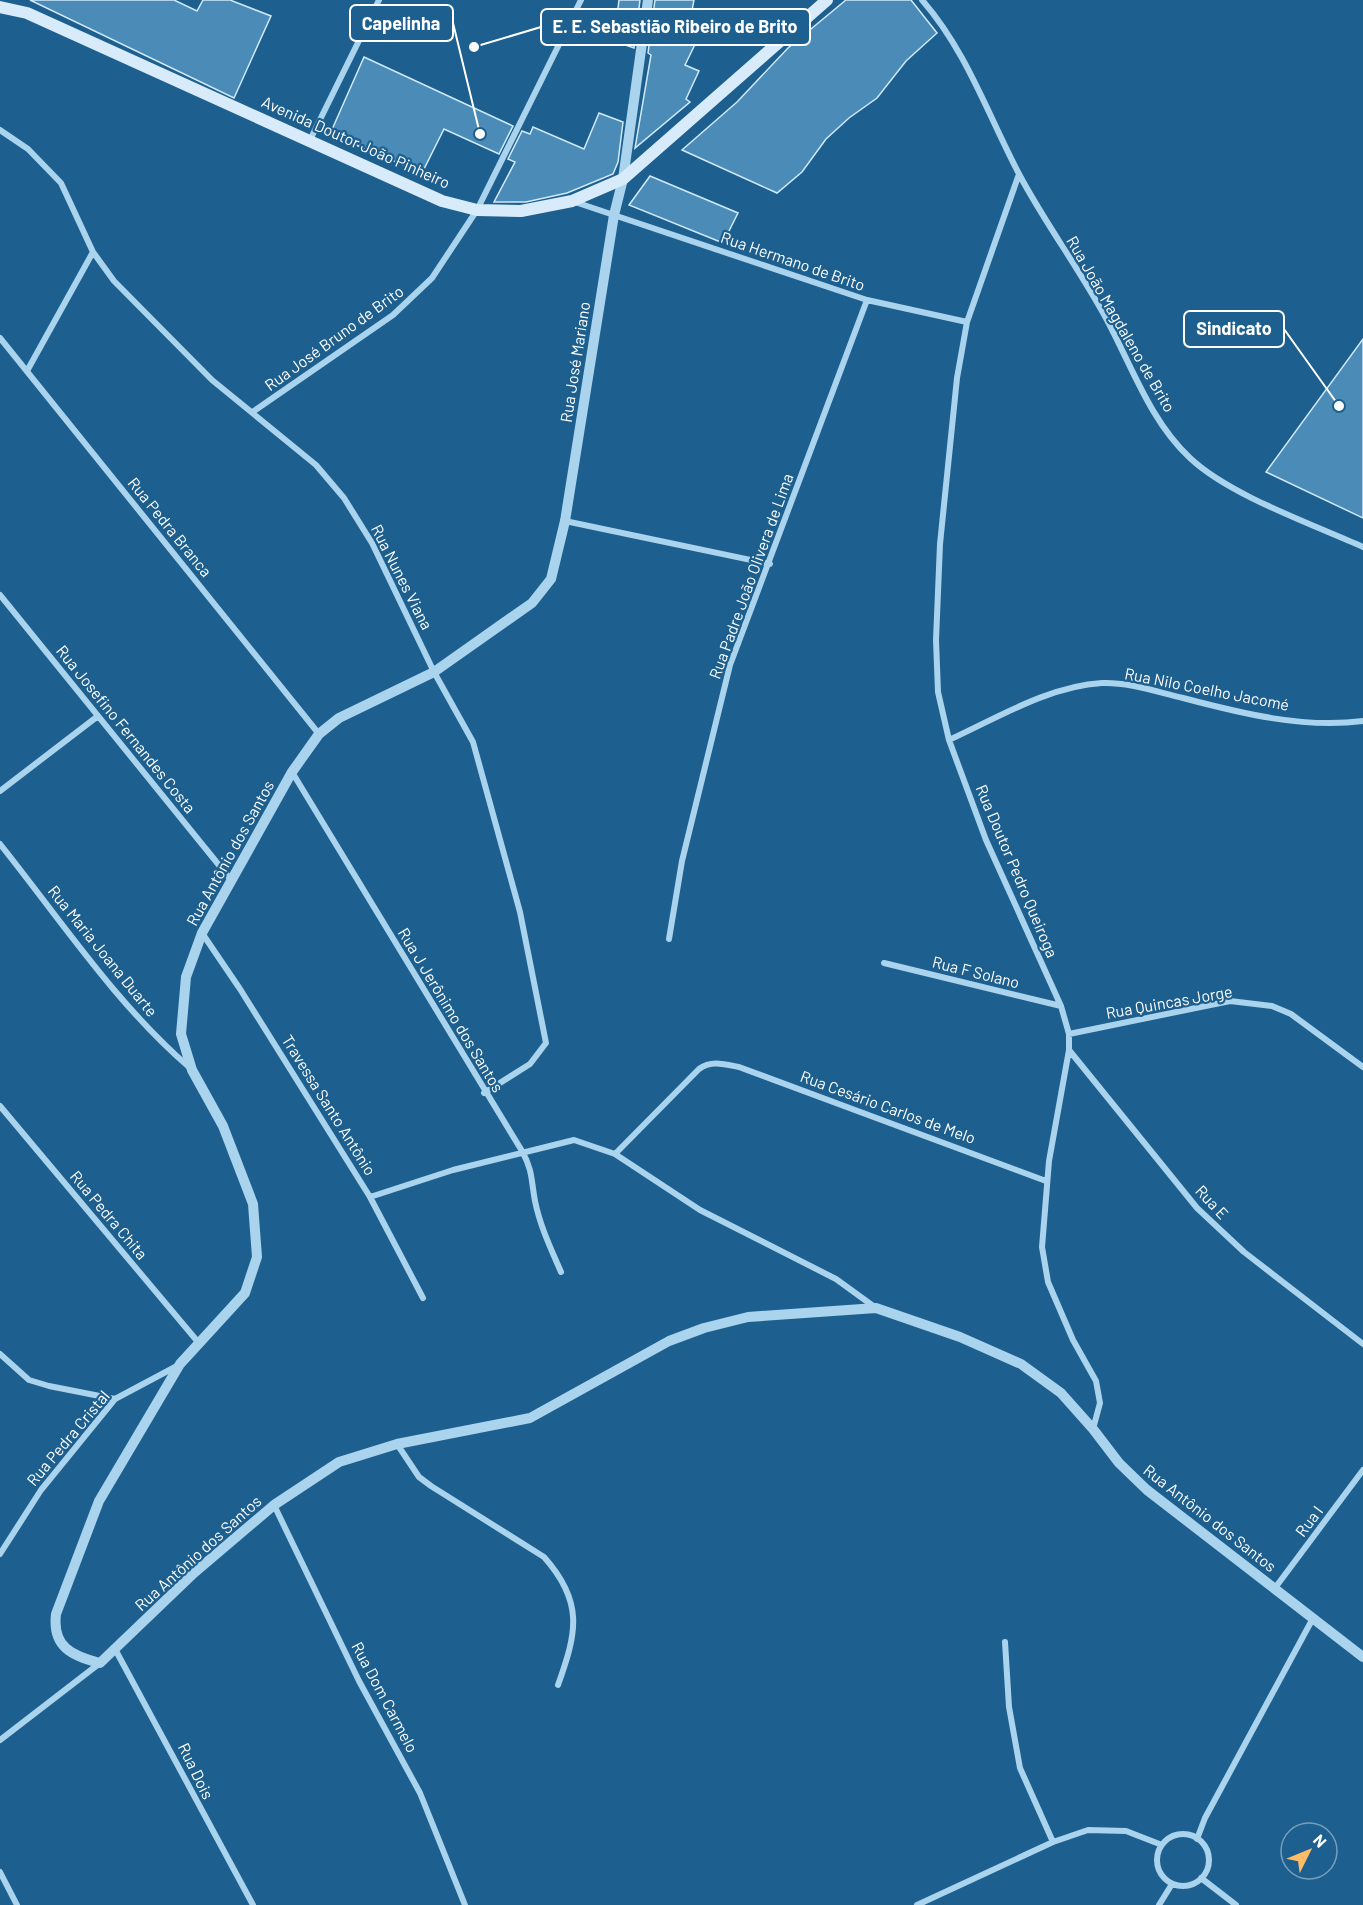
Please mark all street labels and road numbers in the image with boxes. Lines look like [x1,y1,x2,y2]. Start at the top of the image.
street label: Avenida Doutor João Pinheiro [259,91,453,192]
street label: Rua Hermano de Brito [719,227,868,294]
street label: Rua João Magdaleno de Brito [1063,232,1180,415]
street label: Rua José Bruno de Brito [261,281,407,394]
street label: Rua José Mariano [556,300,593,424]
street label: Rua Padre João Olivera de Lima [704,471,797,681]
street label: Rua Pedra Branca [124,473,216,580]
street label: Rua Nunes Viana [368,521,437,633]
street label: Rua Josefino Fernandes Costa [53,641,200,816]
street label: Rua Nilo Coelho Jacomé [1123,663,1291,714]
street label: Rua Antônio dos Santos [182,777,277,929]
street label: Rua Doutor Pedro Queiroga [972,782,1063,960]
street label: Rua Maria Joana Duarte [45,881,162,1020]
street label: Rua J Jerônimo dos Santos [395,924,508,1095]
street label: Rua F Solano [931,952,1022,992]
street label: Rua Quincas Jorge [1104,981,1234,1022]
street label: Travessa Santo Antônio [278,1031,380,1178]
street label: Rua Cesário Carlos de Melo [798,1066,978,1147]
street label: Rua Pedra Chita [67,1167,152,1263]
street label: Rua E [1192,1181,1233,1223]
street label: Rua Pedra Cristal [22,1386,113,1489]
street label: Rua Antônio dos Santos [1140,1460,1281,1575]
street label: Rua Antônio dos Santos [131,1491,265,1614]
street label: Rua I [1291,1501,1326,1540]
street label: Rua Dom Carmelo [348,1638,423,1755]
street label: Rua Dois [175,1740,218,1802]

